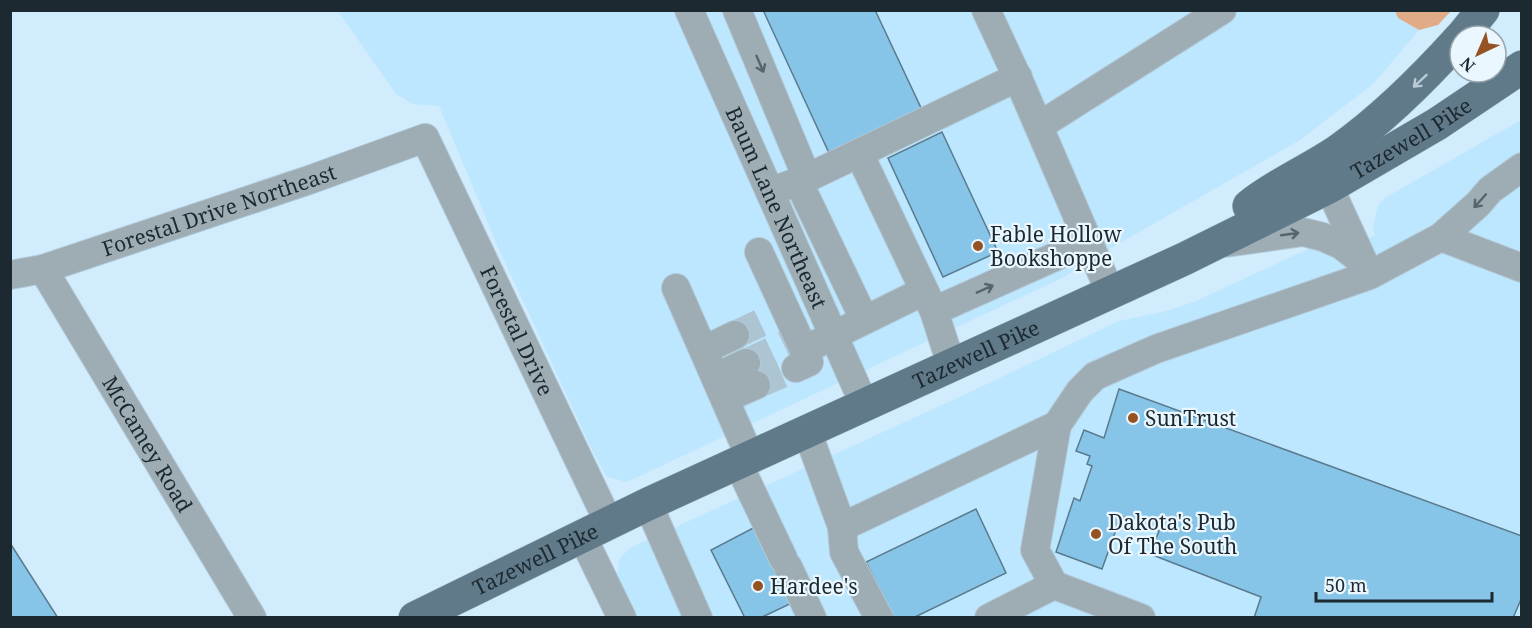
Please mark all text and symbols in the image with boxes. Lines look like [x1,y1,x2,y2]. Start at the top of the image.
north arrow [1448,24,1508,84]
text: N [1455,52,1480,77]
one-way arrow [755,55,766,73]
one-way arrow [1413,74,1428,88]
street label: Tazewell Pike [1345,91,1477,185]
street label: Baum Lane Northeast [720,102,834,313]
street label: Forestal Drive Northeast [98,157,340,262]
one-way arrow [1473,193,1487,208]
place label: Fable Hollow Bookshoppe [990,220,1122,272]
one-way arrow [1279,228,1299,239]
marker: Fable Hollow Bookshoppe [971,239,985,253]
street label: Forestal Drive [474,261,560,400]
one-way arrow [975,282,993,294]
street label: Tazewell Pike [908,313,1044,395]
street label: McCamey Road [96,371,199,517]
place label: SunTrust [1145,404,1236,432]
marker: SunTrust [1126,411,1140,425]
place label: Dakota's Pub Of The South [1108,508,1237,560]
street label: Tazewell Pike [468,517,603,602]
marker: Dakota's Pub Of The South [1089,527,1103,541]
scale bar [1316,565,1492,603]
place label: Hardee's [770,572,858,600]
text: 50 m [1325,573,1367,597]
marker: Hardee's [751,579,765,593]

